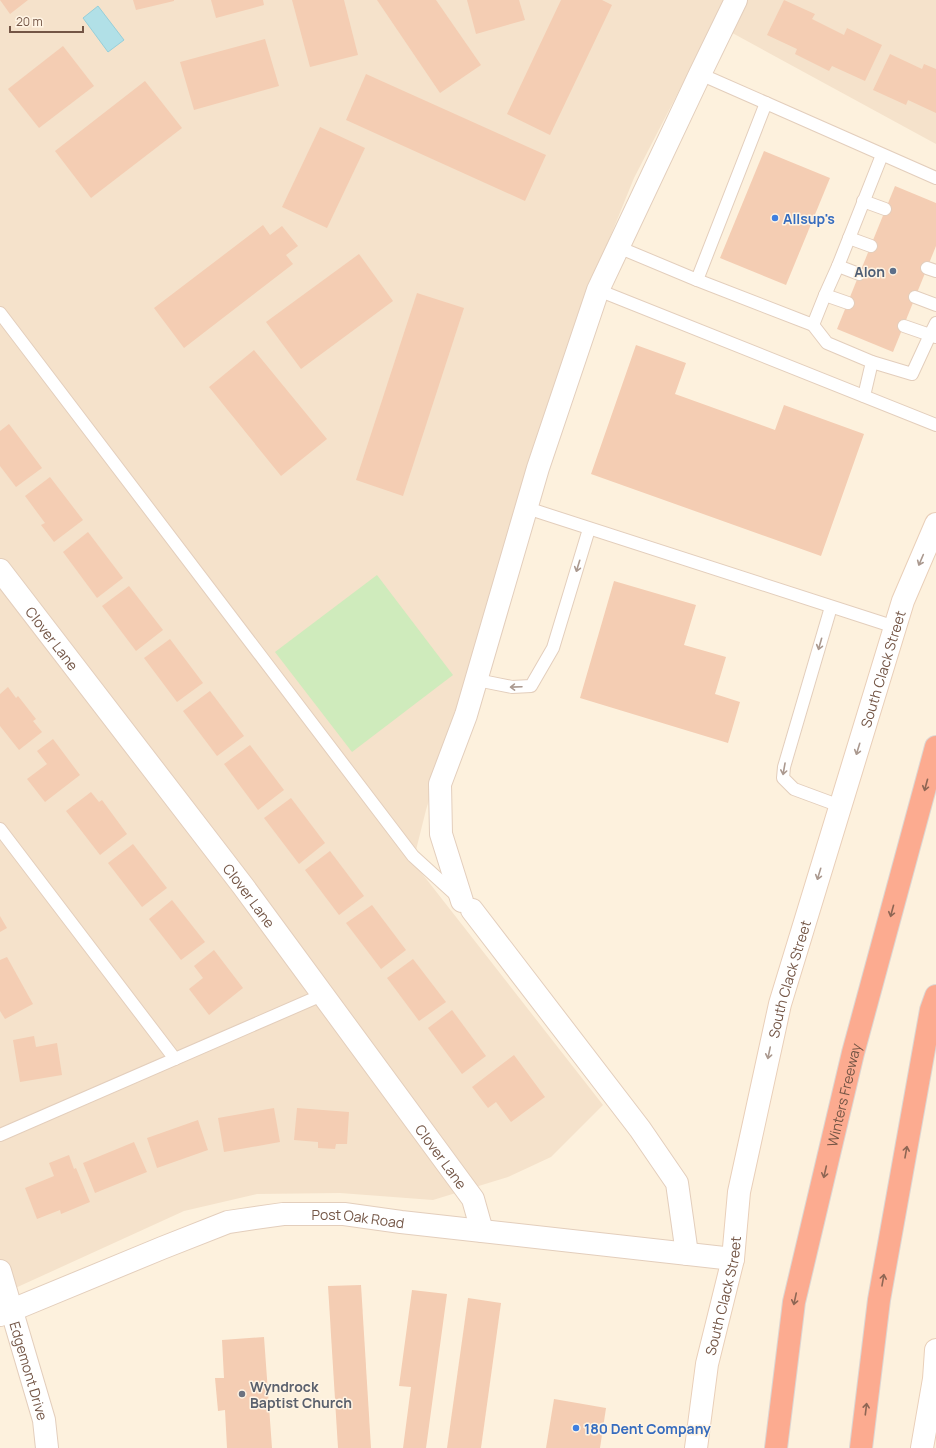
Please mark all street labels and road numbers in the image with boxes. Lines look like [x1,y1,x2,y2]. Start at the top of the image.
street label: Clover Lane [22,602,83,674]
street label: South Clack Street [855,607,909,730]
street label: Clover Lane [219,859,280,931]
street label: South Clack Street [763,917,815,1040]
street label: Winters Freeway [822,1040,865,1149]
street label: Clover Lane [412,1120,472,1192]
street label: Post Oak Road [312,1205,406,1232]
street label: South Clack Street [700,1235,745,1357]
street label: Edgemont Drive [6,1319,53,1422]

